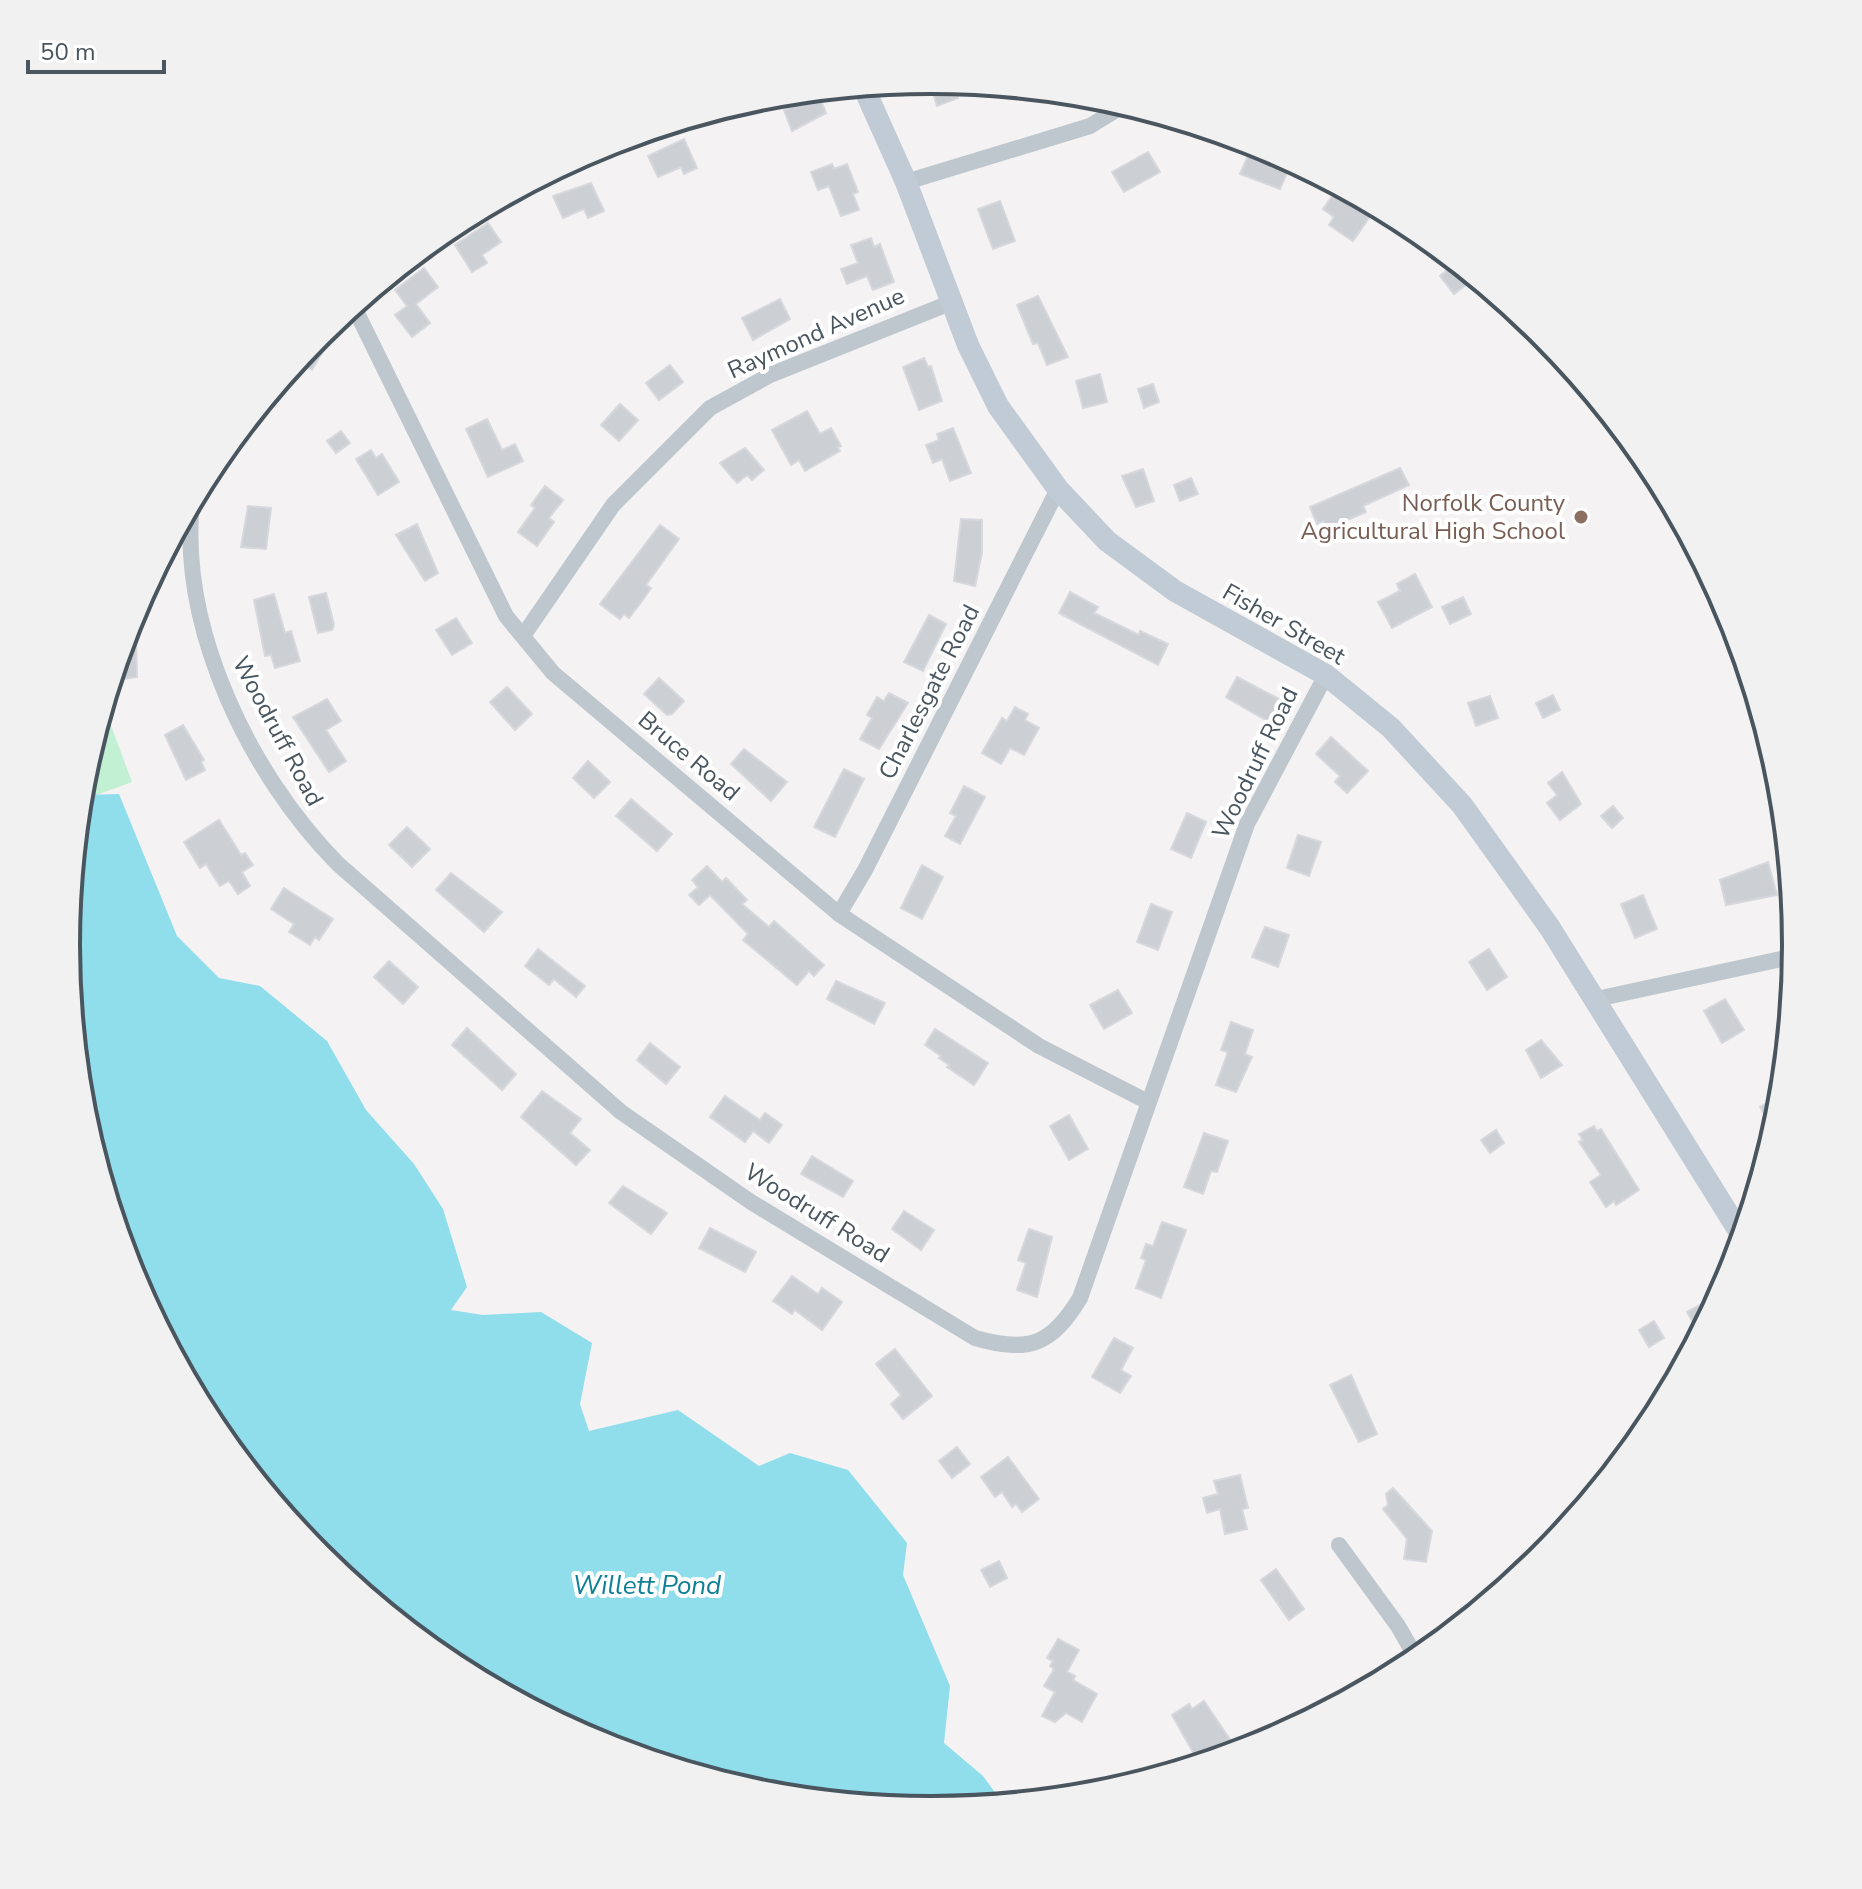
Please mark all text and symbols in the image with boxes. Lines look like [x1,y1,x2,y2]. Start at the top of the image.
scale bar [28,24,164,74]
text: 50 m [40,36,96,68]
street label: Raymond Avenue [723,280,909,386]
place label: Norfolk County Agricultural High School [1301,487,1566,547]
marker: Norfolk County Agricultural High School [1572,508,1590,526]
street label: Fisher Street [1217,576,1352,672]
street label: Charlesgate Road [871,599,987,785]
street label: Woodruff Road [225,650,331,812]
street label: Woodruff Road [1204,682,1306,844]
street label: Bruce Road [631,704,747,808]
street label: Woodruff Road [738,1156,896,1270]
water label: Willett Pond [573,1568,722,1603]

